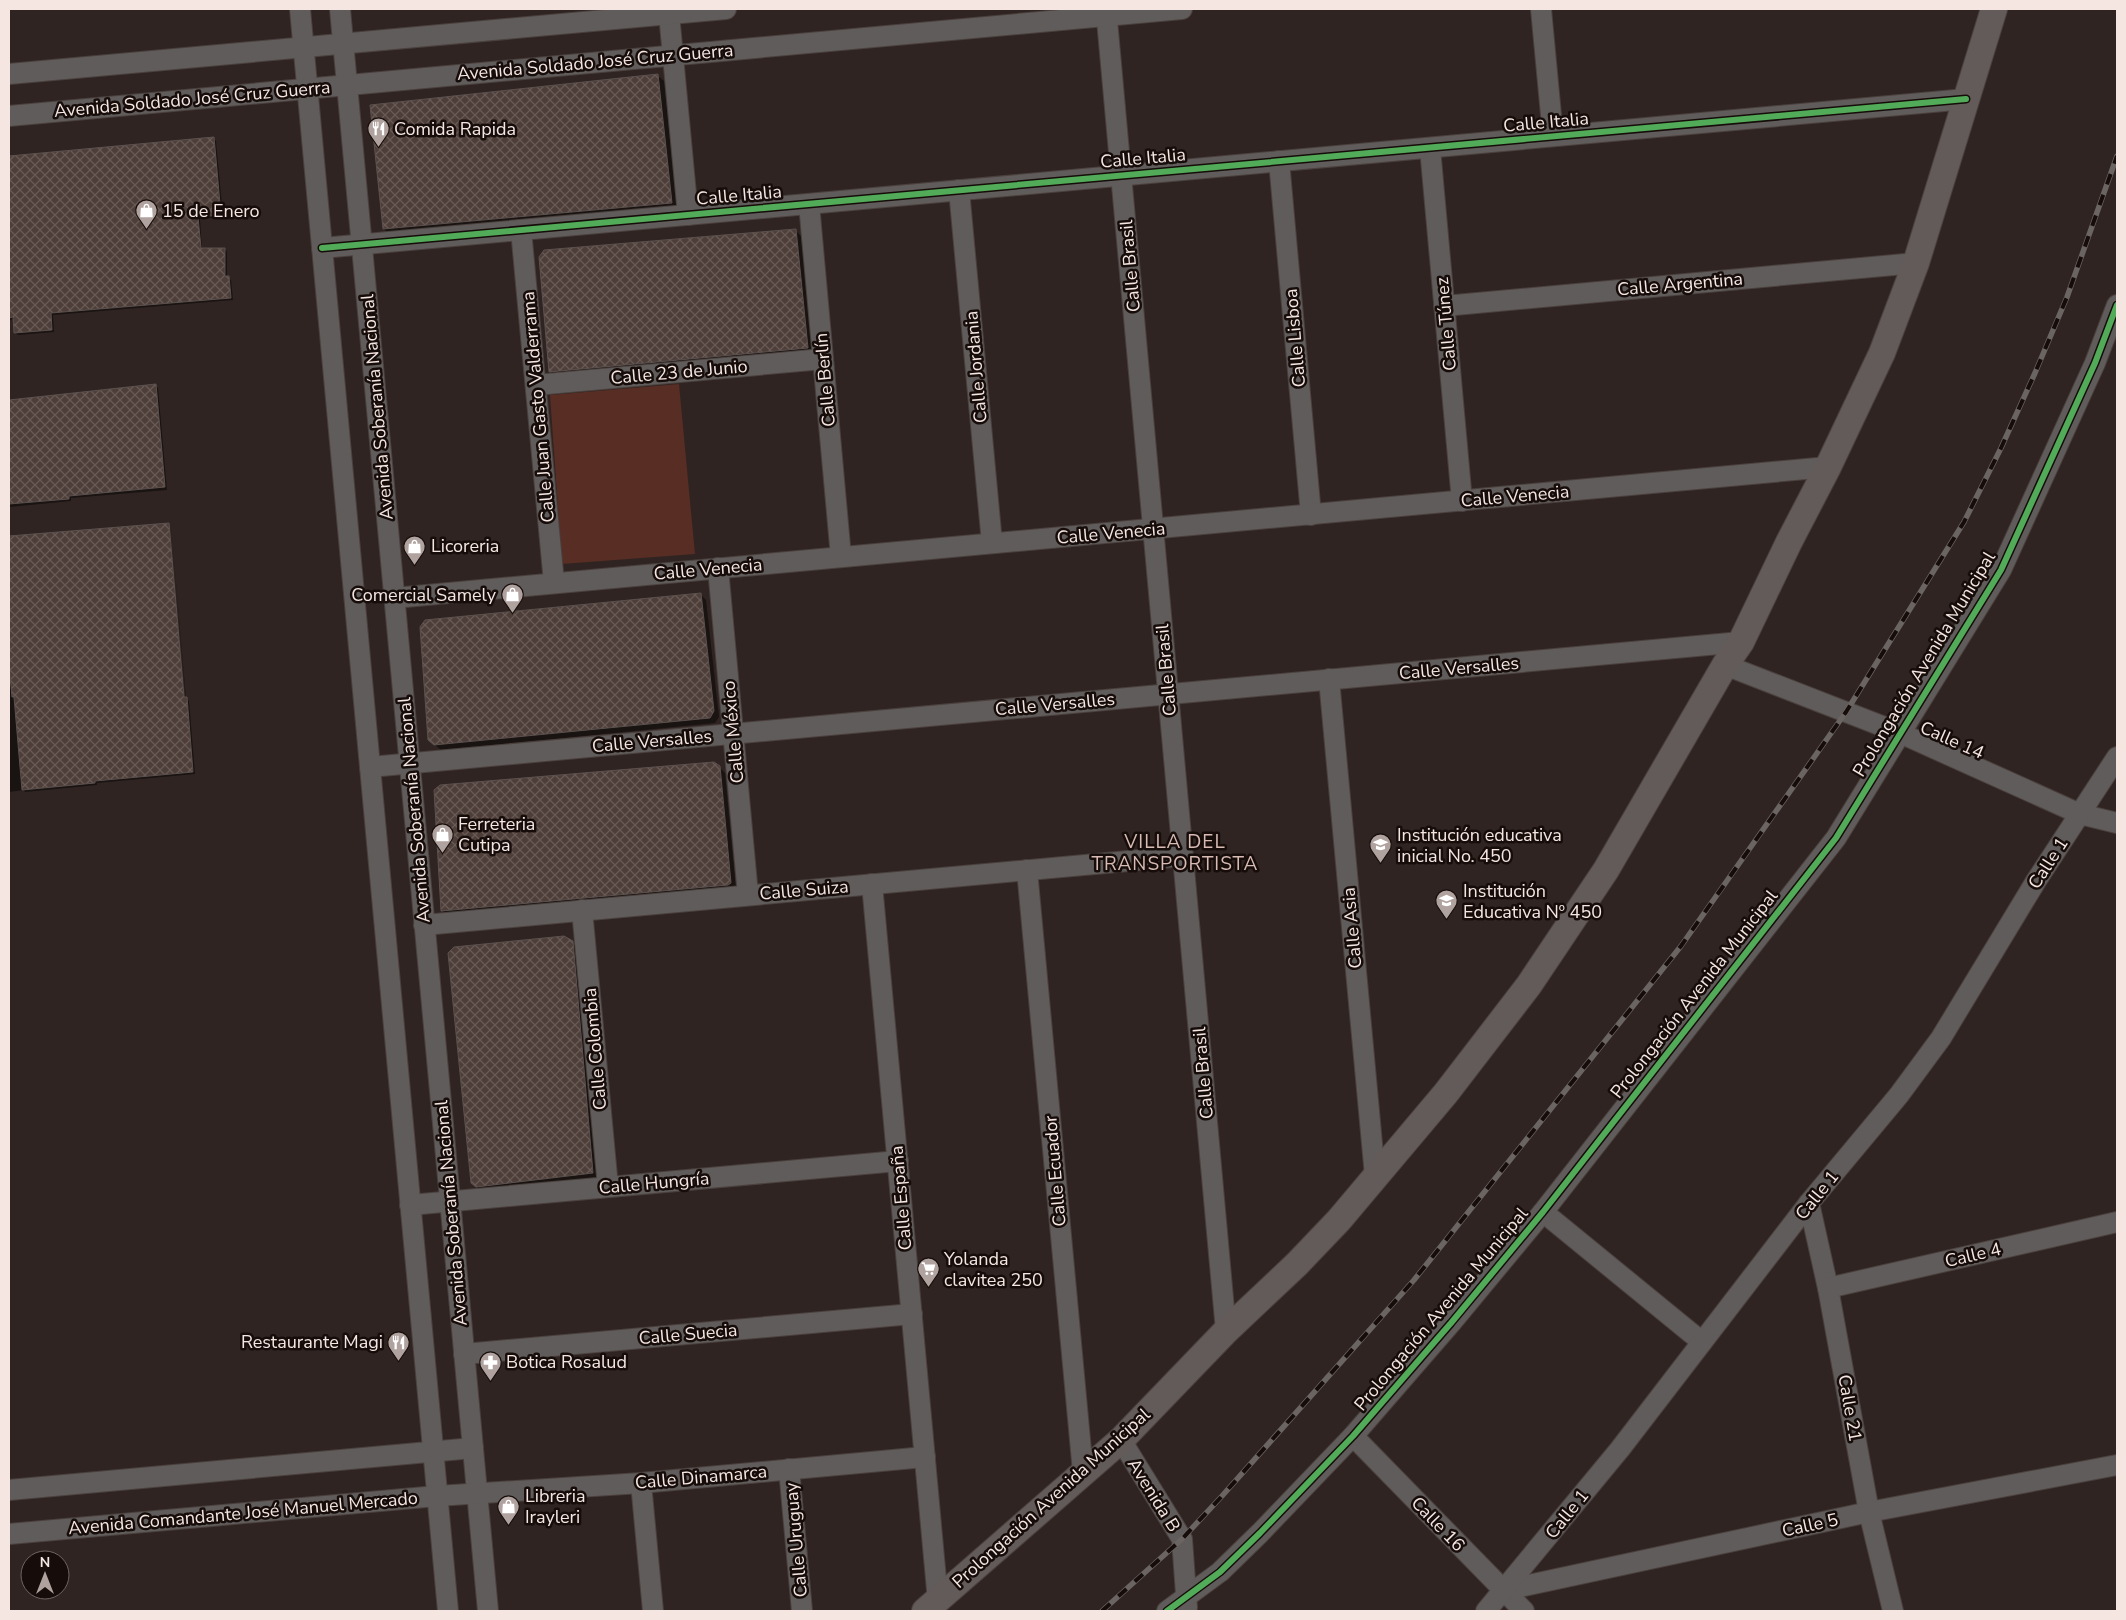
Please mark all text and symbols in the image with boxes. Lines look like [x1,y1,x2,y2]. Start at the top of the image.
street label: Avenida Soldado José Cruz Guerra [456,38,734,86]
street label: Avenida Soldado José Cruz Guerra [53,75,331,123]
street label: Calle Italia [1502,106,1590,138]
restaurant icon: Comida Rapida [366,117,390,148]
place label: Comida Rapida [394,117,516,141]
street label: Calle Italia [1099,142,1187,174]
street label: Calle Italia [695,179,783,211]
shop icon: 15 de Enero [134,199,158,230]
place label: 15 de Enero [162,199,260,223]
street label: Calle Brasil [1114,218,1146,313]
street label: Calle Argentina [1616,267,1744,301]
street label: Calle Túnez [1430,276,1462,372]
street label: Calle Lisboa [1279,288,1311,388]
street label: Calle Juan Gasto Valderrama [516,290,560,524]
street label: Avenida Soberanía Nacional [355,292,399,521]
street label: Calle Jordania [959,310,993,424]
street label: Calle Berlín [809,332,841,428]
street label: Calle 23 de Junio [610,354,748,390]
street label: Calle Venecia [1460,479,1570,513]
street label: Calle Venecia [1056,516,1166,550]
shop icon: Licoreria [403,534,427,565]
place label: Licoreria [431,534,499,558]
street label: Prolongación Avenida Municipal [1847,546,2001,781]
street label: Calle Venecia [653,552,763,586]
place label: Comercial Samely [351,583,497,607]
shop icon: Comercial Samely [500,583,524,614]
street label: Calle Brasil [1150,622,1182,717]
street label: Calle Versalles [1398,651,1520,685]
street label: Calle México [717,680,749,784]
street label: Calle Versalles [994,687,1116,721]
street label: Avenida Soberanía Nacional [392,695,436,924]
street label: Calle 14 [1916,715,1988,765]
street label: Calle Versalles [591,724,713,758]
place label: Ferreteria Cutipa [458,812,535,857]
shop icon: Ferreteria Cutipa [430,822,454,853]
place label: Institución educativa inicial No. 450 [1397,823,1562,868]
district label: VILLA DEL TRANSPORTISTA [1092,829,1258,877]
school or university icon: Institución educativa inicial No. 450 [1369,833,1393,864]
street label: Calle 1 [2022,833,2074,893]
street label: Calle Suiza [758,874,850,906]
place label: Institución Educativa Nº 450 [1463,879,1602,924]
street label: Prolongación Avenida Municipal [1605,884,1783,1103]
street label: Calle Asia [1336,886,1368,970]
school or university icon: Institución Educativa Nº 450 [1435,889,1459,920]
street label: Calle Colombia [578,987,612,1111]
street label: Calle Brasil [1187,1025,1219,1120]
street label: Avenida Soberanía Nacional [429,1098,473,1327]
street label: Calle Ecuador [1038,1114,1072,1228]
street label: Calle España [884,1145,918,1251]
street label: Calle 1 [1790,1165,1844,1225]
street label: Calle Hungría [598,1166,710,1200]
street label: Prolongación Avenida Municipal [1349,1202,1534,1416]
street label: Calle 4 [1943,1237,2004,1273]
place label: Yolanda clavitea 250 [943,1247,1043,1292]
supermarket icon: Yolanda clavitea 250 [916,1257,940,1288]
street label: Calle Suecia [638,1318,738,1350]
place label: Restaurante Magi [241,1330,383,1354]
restaurant icon: Restaurante Magi [387,1330,411,1361]
pharmacy icon: Botica Rosalud [478,1350,502,1381]
place label: Botica Rosalud [506,1350,627,1374]
street label: Calle 21 [1832,1373,1868,1443]
street label: Prolongación Avenida Municipal [947,1402,1156,1593]
street label: Avenida B [1122,1454,1186,1536]
street label: Calle Dinamarca [634,1459,768,1495]
street label: Calle Uruguay [779,1481,813,1598]
place label: Libreria Irayleri [525,1484,586,1529]
street label: Calle 1 [1540,1484,1594,1544]
street label: Avenida Comandante José Manuel Mercado [67,1486,419,1540]
street label: Calle 16 [1406,1491,1470,1557]
shop icon: Libreria Irayleri [497,1494,521,1525]
street label: Calle 5 [1780,1507,1840,1543]
north arrow [20,1550,70,1600]
text: N [40,1553,50,1572]

